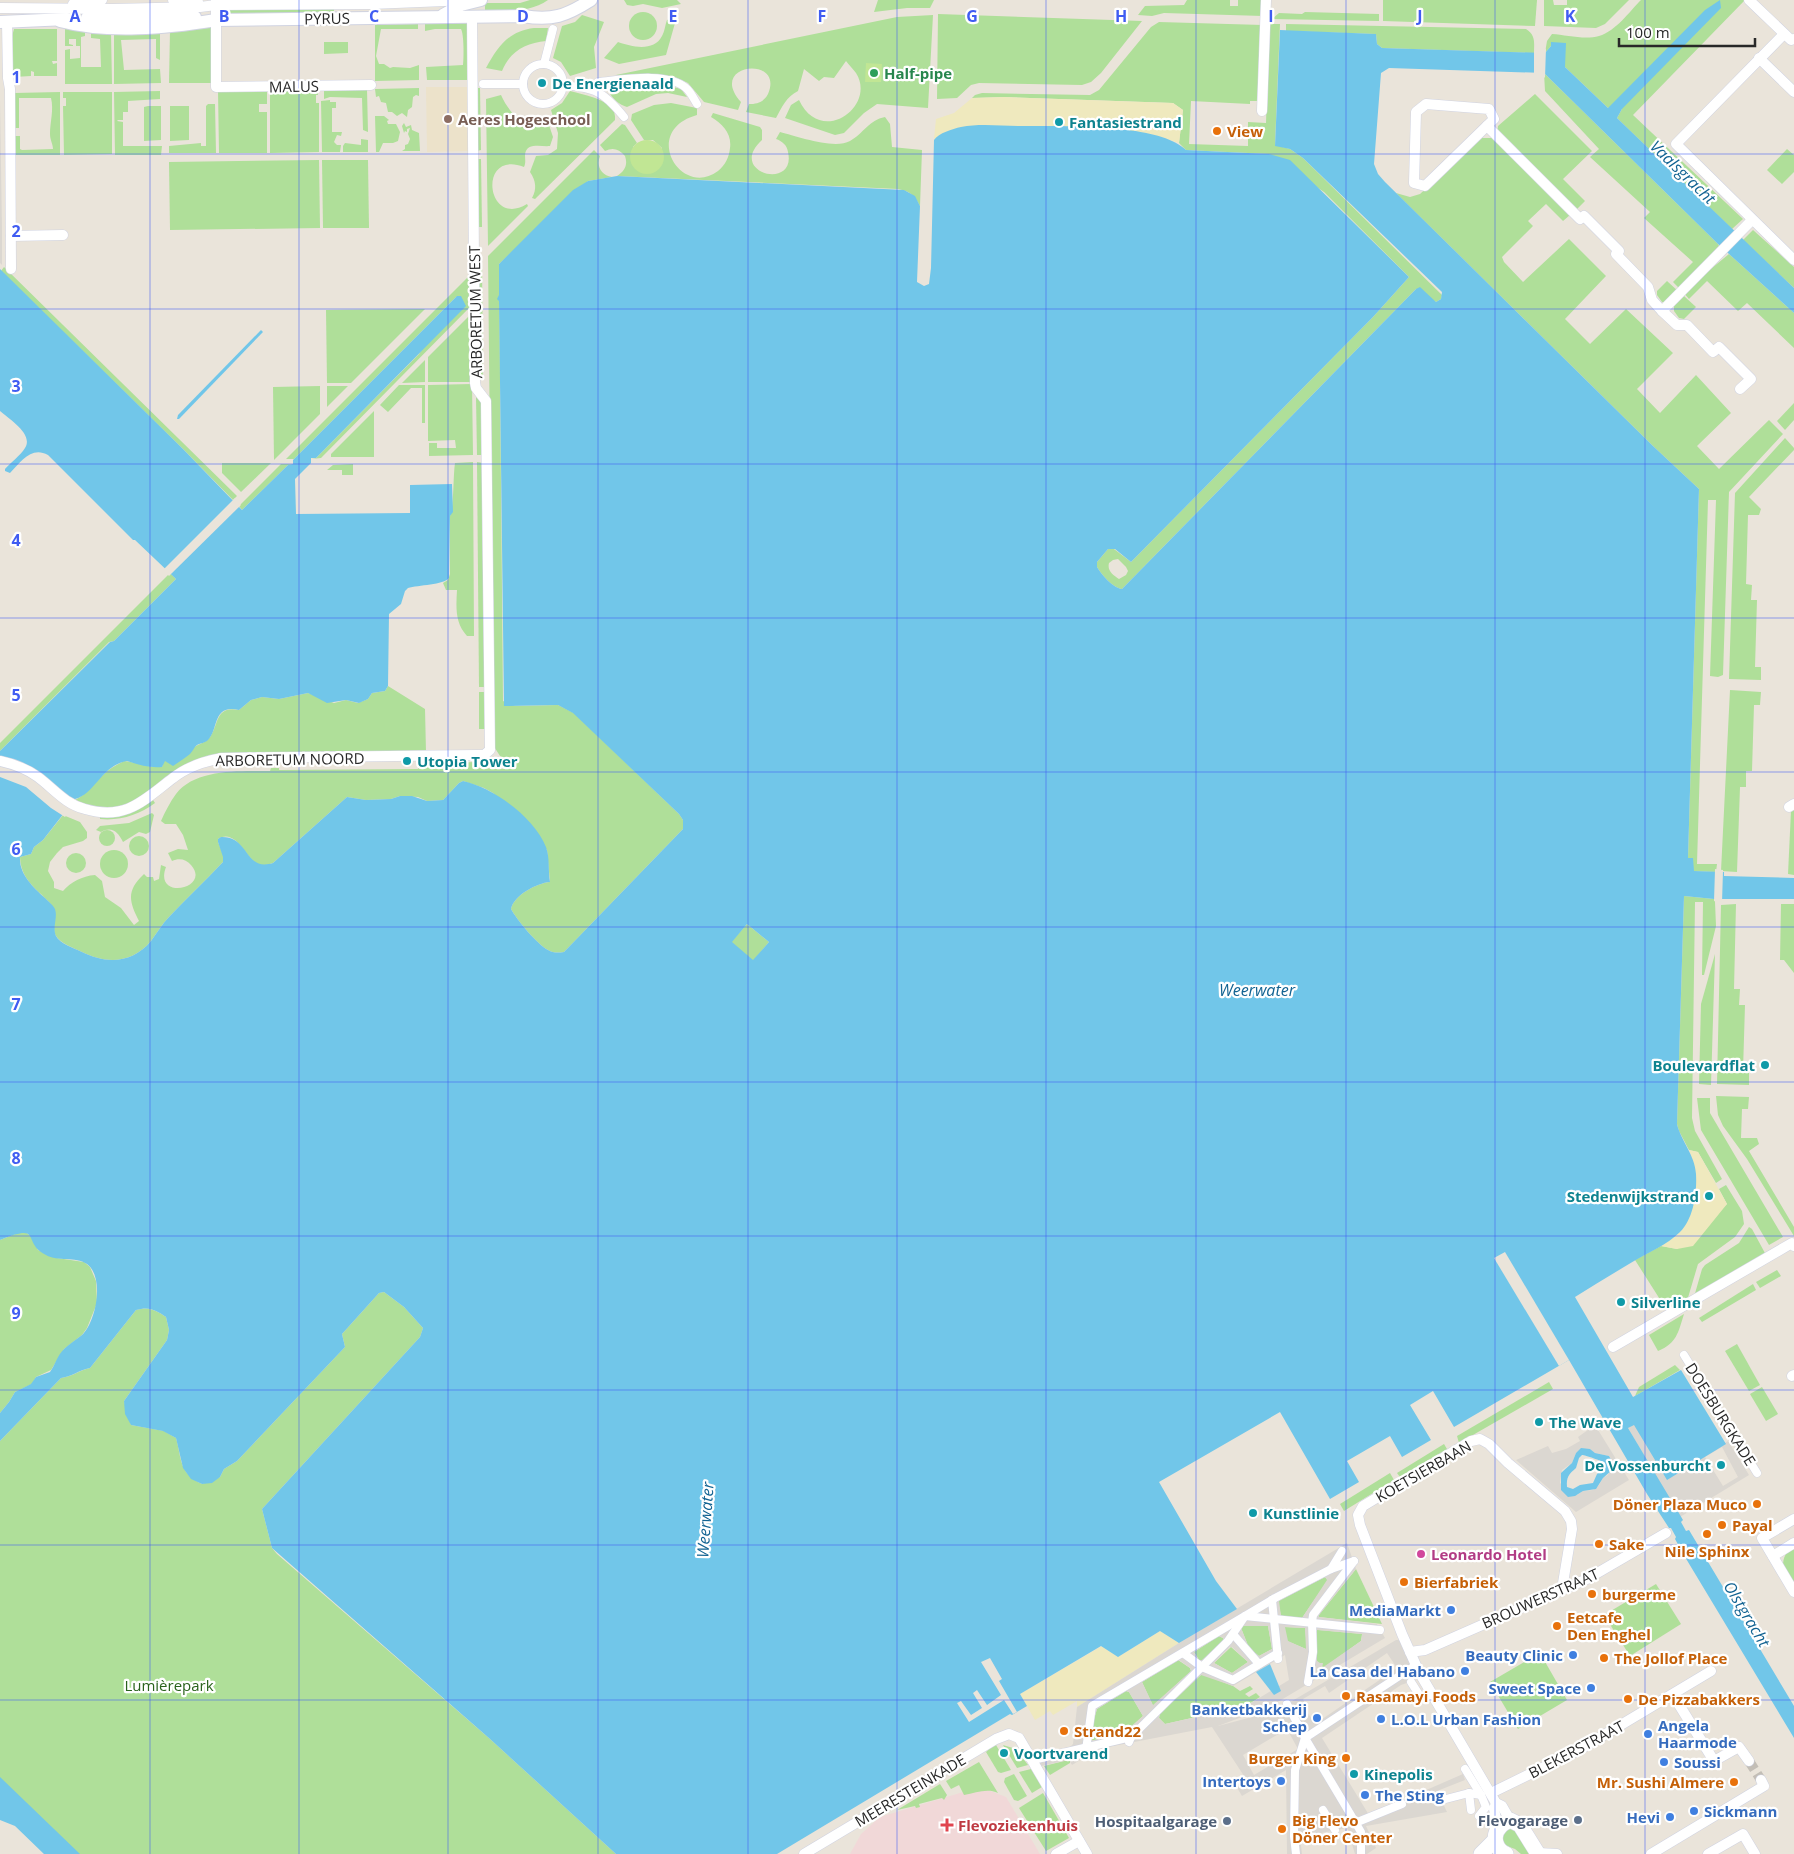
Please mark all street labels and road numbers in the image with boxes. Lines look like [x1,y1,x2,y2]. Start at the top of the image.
street label: PYRUS [304,8,350,28]
street label: MALUS [269,76,319,96]
street label: ARBORETUM WEST [464,245,486,379]
street label: ARBORETUM NOORD [215,748,365,770]
street label: DOESBURGKADE [1681,1359,1761,1469]
street label: KOETSIERBAAN [1371,1435,1475,1507]
street label: BROUWERSTRAAT [1478,1563,1602,1633]
street label: BLEKERSTRAAT [1525,1715,1628,1783]
street label: MEERESTEINKADE [851,1749,969,1831]

